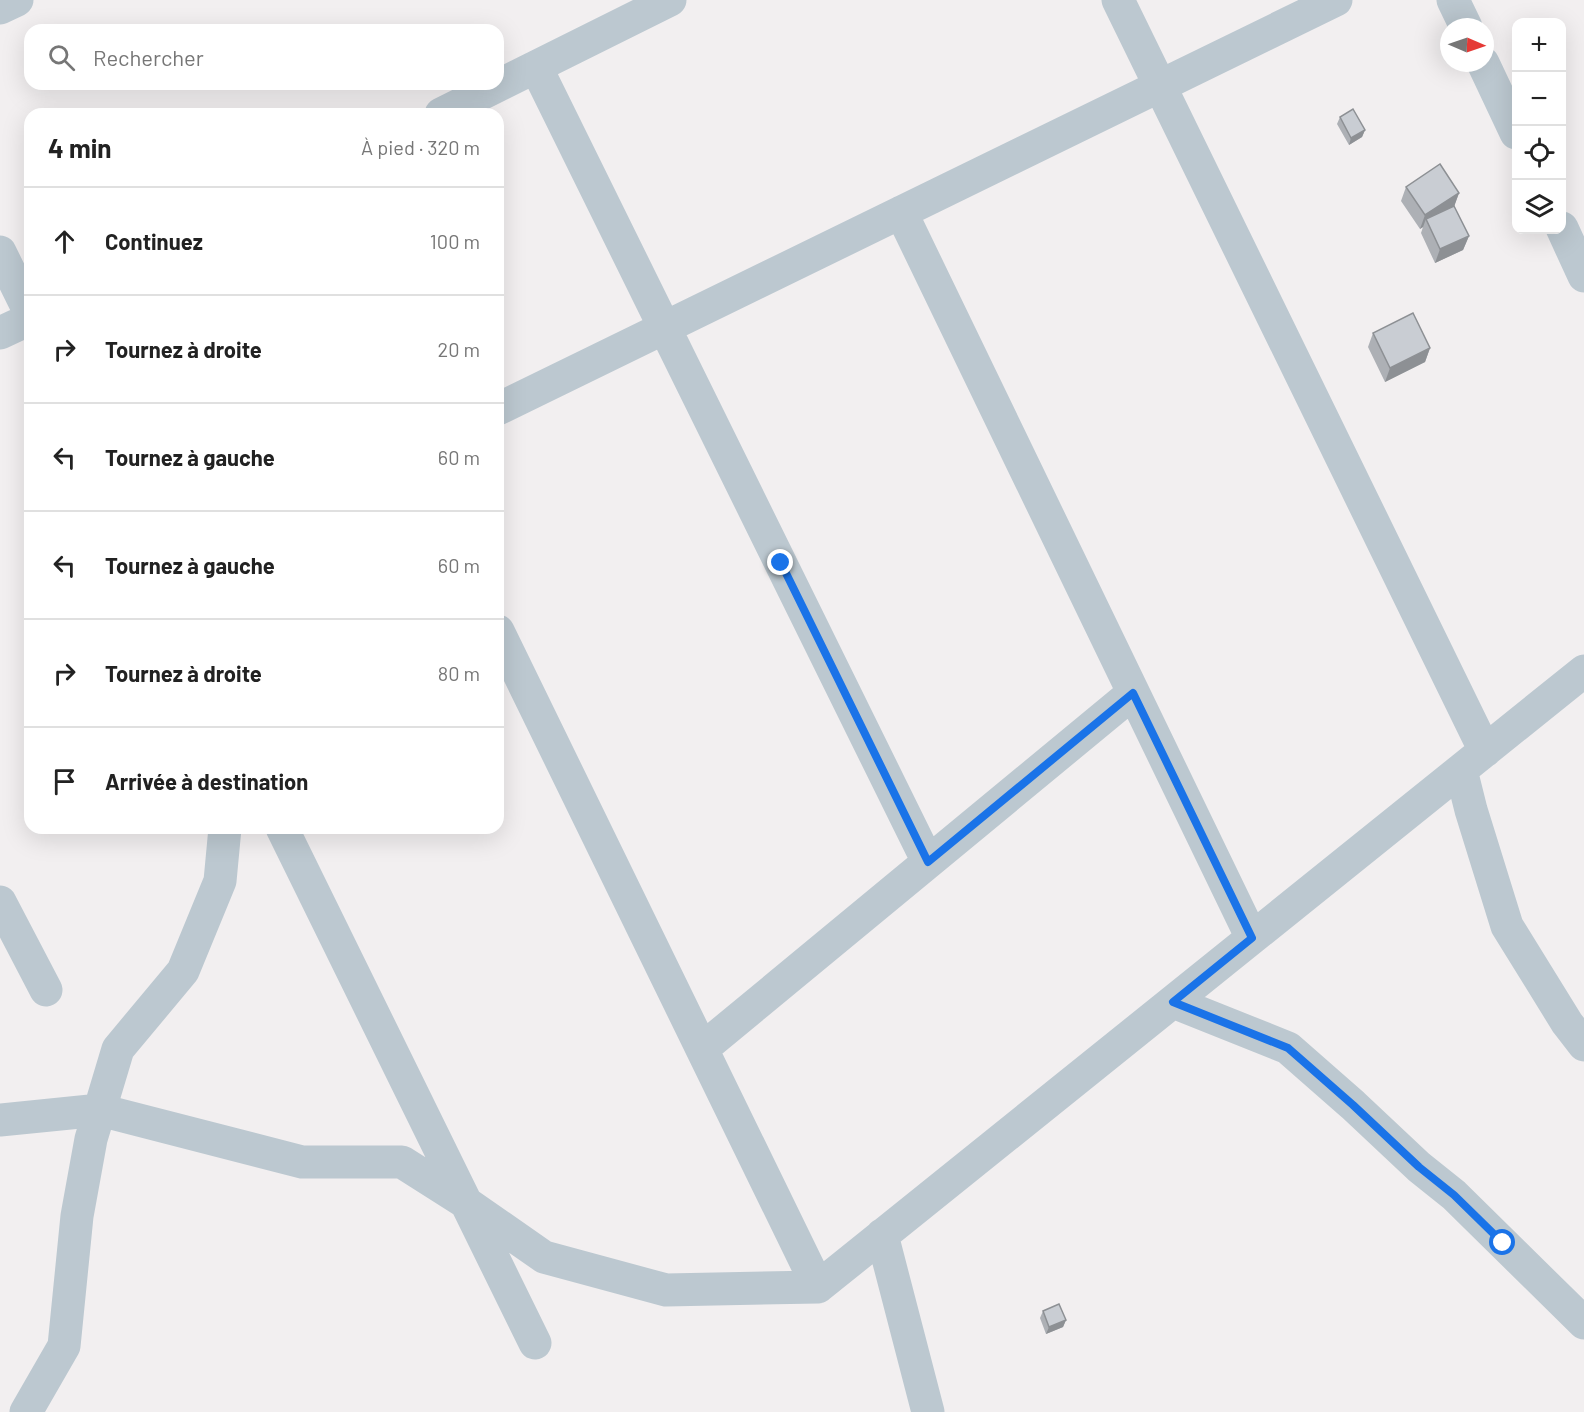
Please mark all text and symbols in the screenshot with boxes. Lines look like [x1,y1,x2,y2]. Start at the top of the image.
north arrow [1440,18,1494,72]
map controls [1512,18,1566,234]
button: + [1512,18,1566,72]
search box [24,24,504,90]
icon: search [45,41,78,74]
text: Rechercher [93,44,204,70]
button: − [1512,72,1566,126]
button: locate [1512,126,1566,180]
text: 4 min [48,132,112,163]
text: À pied · 320 m [361,135,480,159]
button: layers [1512,180,1566,234]
icon: ahead [48,225,81,258]
text: Continuez [105,228,203,254]
text: 100 m [430,229,480,253]
icon: right [48,333,81,366]
text: Tournez à droite [105,336,262,362]
text: 20 m [437,337,480,361]
icon: left [48,441,81,474]
text: Tournez à gauche [105,444,275,470]
text: 60 m [438,445,480,469]
icon: left [48,549,81,582]
route end [767,549,793,575]
text: Tournez à gauche [105,552,275,578]
text: 60 m [438,553,480,577]
icon: right [48,657,81,690]
text: Tournez à droite [105,660,262,686]
text: 80 m [438,661,480,685]
icon: arrive [48,765,81,798]
text: Arrivée à destination [105,768,308,794]
route start [1489,1229,1515,1255]

